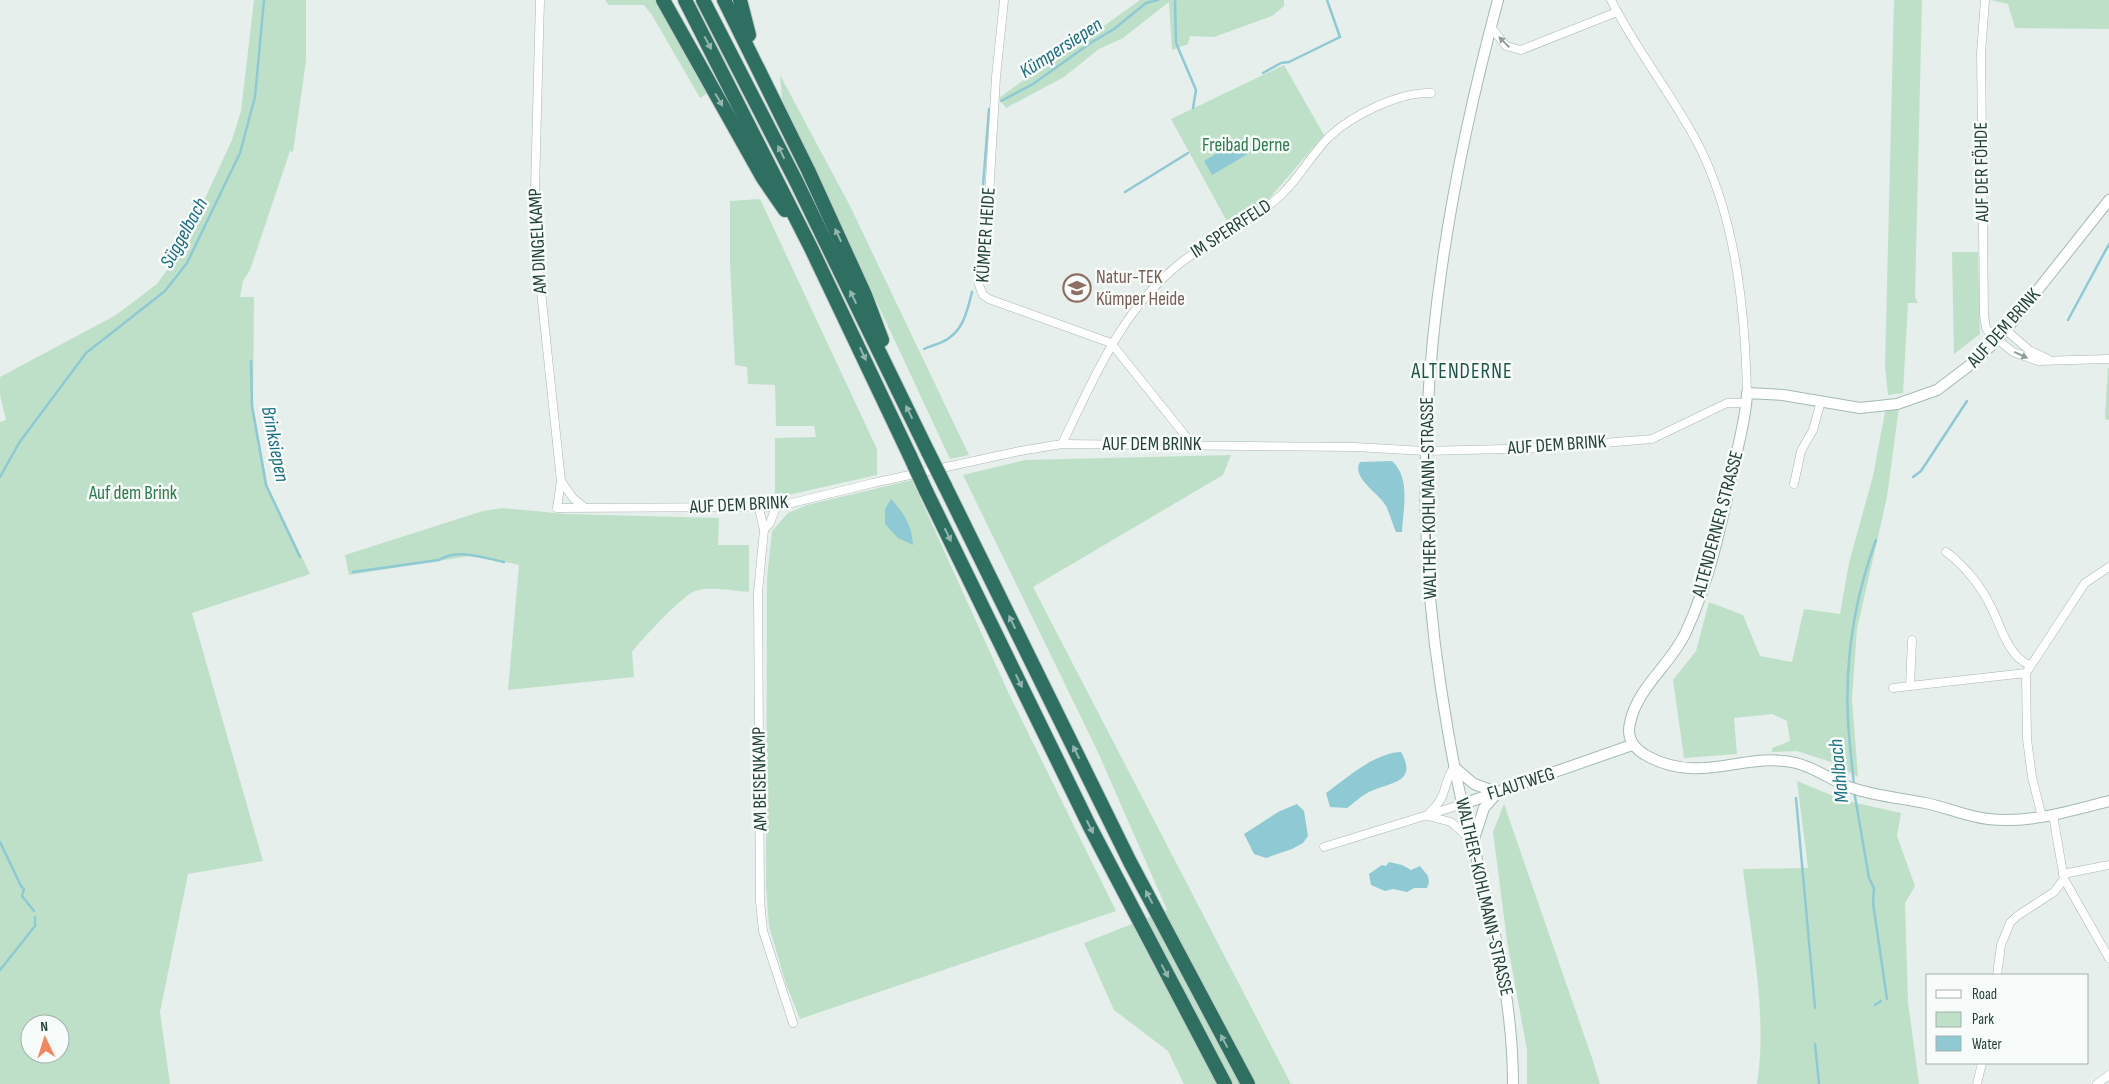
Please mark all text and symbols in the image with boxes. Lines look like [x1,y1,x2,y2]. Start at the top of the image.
water label: Kümpersiepen [1015,12,1107,84]
one-way arrow [704,36,712,50]
one-way arrow [1498,36,1510,48]
one-way arrow [715,94,724,107]
street label: AUF DER FÖHDE [1970,122,1994,223]
park label: Freibad Derne [1202,134,1290,157]
one-way arrow [777,144,785,159]
street label: KÜMPER HEIDE [971,187,1001,283]
street label: AM DINGELKAMP [524,188,552,295]
water label: Süggelbach [155,194,213,272]
street label: IM SPERRFELD [1186,194,1276,264]
one-way arrow [833,228,841,242]
place label: Natur-TEK Kümper Heide [1096,266,1185,311]
school or university icon: Natur-TEK Kümper Heide [1062,273,1092,303]
street label: AUF DEM BRINK [1962,283,2046,373]
one-way arrow [849,290,857,304]
one-way arrow [860,347,868,361]
one-way arrow [2014,351,2028,359]
district label: ALTENDERNE [1410,359,1513,384]
street label: WALTHER-KOHLMANN-STRASSE [1416,397,1442,599]
water label: Brinksiepen [256,404,294,484]
one-way arrow [905,405,913,419]
street label: AUF DEM BRINK [1506,430,1607,460]
street label: AUF DEM BRINK [1102,433,1202,456]
street label: ALTENDERNER STRASSE [1687,448,1749,601]
park label: Auf dem Brink [88,482,178,505]
street label: AUF DEM BRINK [688,491,789,519]
one-way arrow [944,528,952,542]
one-way arrow [1007,614,1016,629]
one-way arrow [1015,674,1023,688]
street label: AM BEISENKAMP [748,727,772,832]
water label: Mahlbach [1824,738,1854,804]
one-way arrow [1072,745,1080,759]
street label: FLAUTWEG [1484,762,1558,806]
street label: WALTHER-KOHLMANN-STRASSE [1450,796,1518,998]
one-way arrow [1086,820,1094,834]
one-way arrow [1145,890,1153,905]
one-way arrow [1161,964,1169,978]
legend [1926,974,2089,1064]
text: Road [1972,985,1997,1004]
text: Park [1972,1010,1994,1029]
north arrow [20,1014,70,1064]
text: N [40,1018,48,1035]
one-way arrow [1220,1034,1228,1049]
text: Water [1972,1035,2003,1054]

